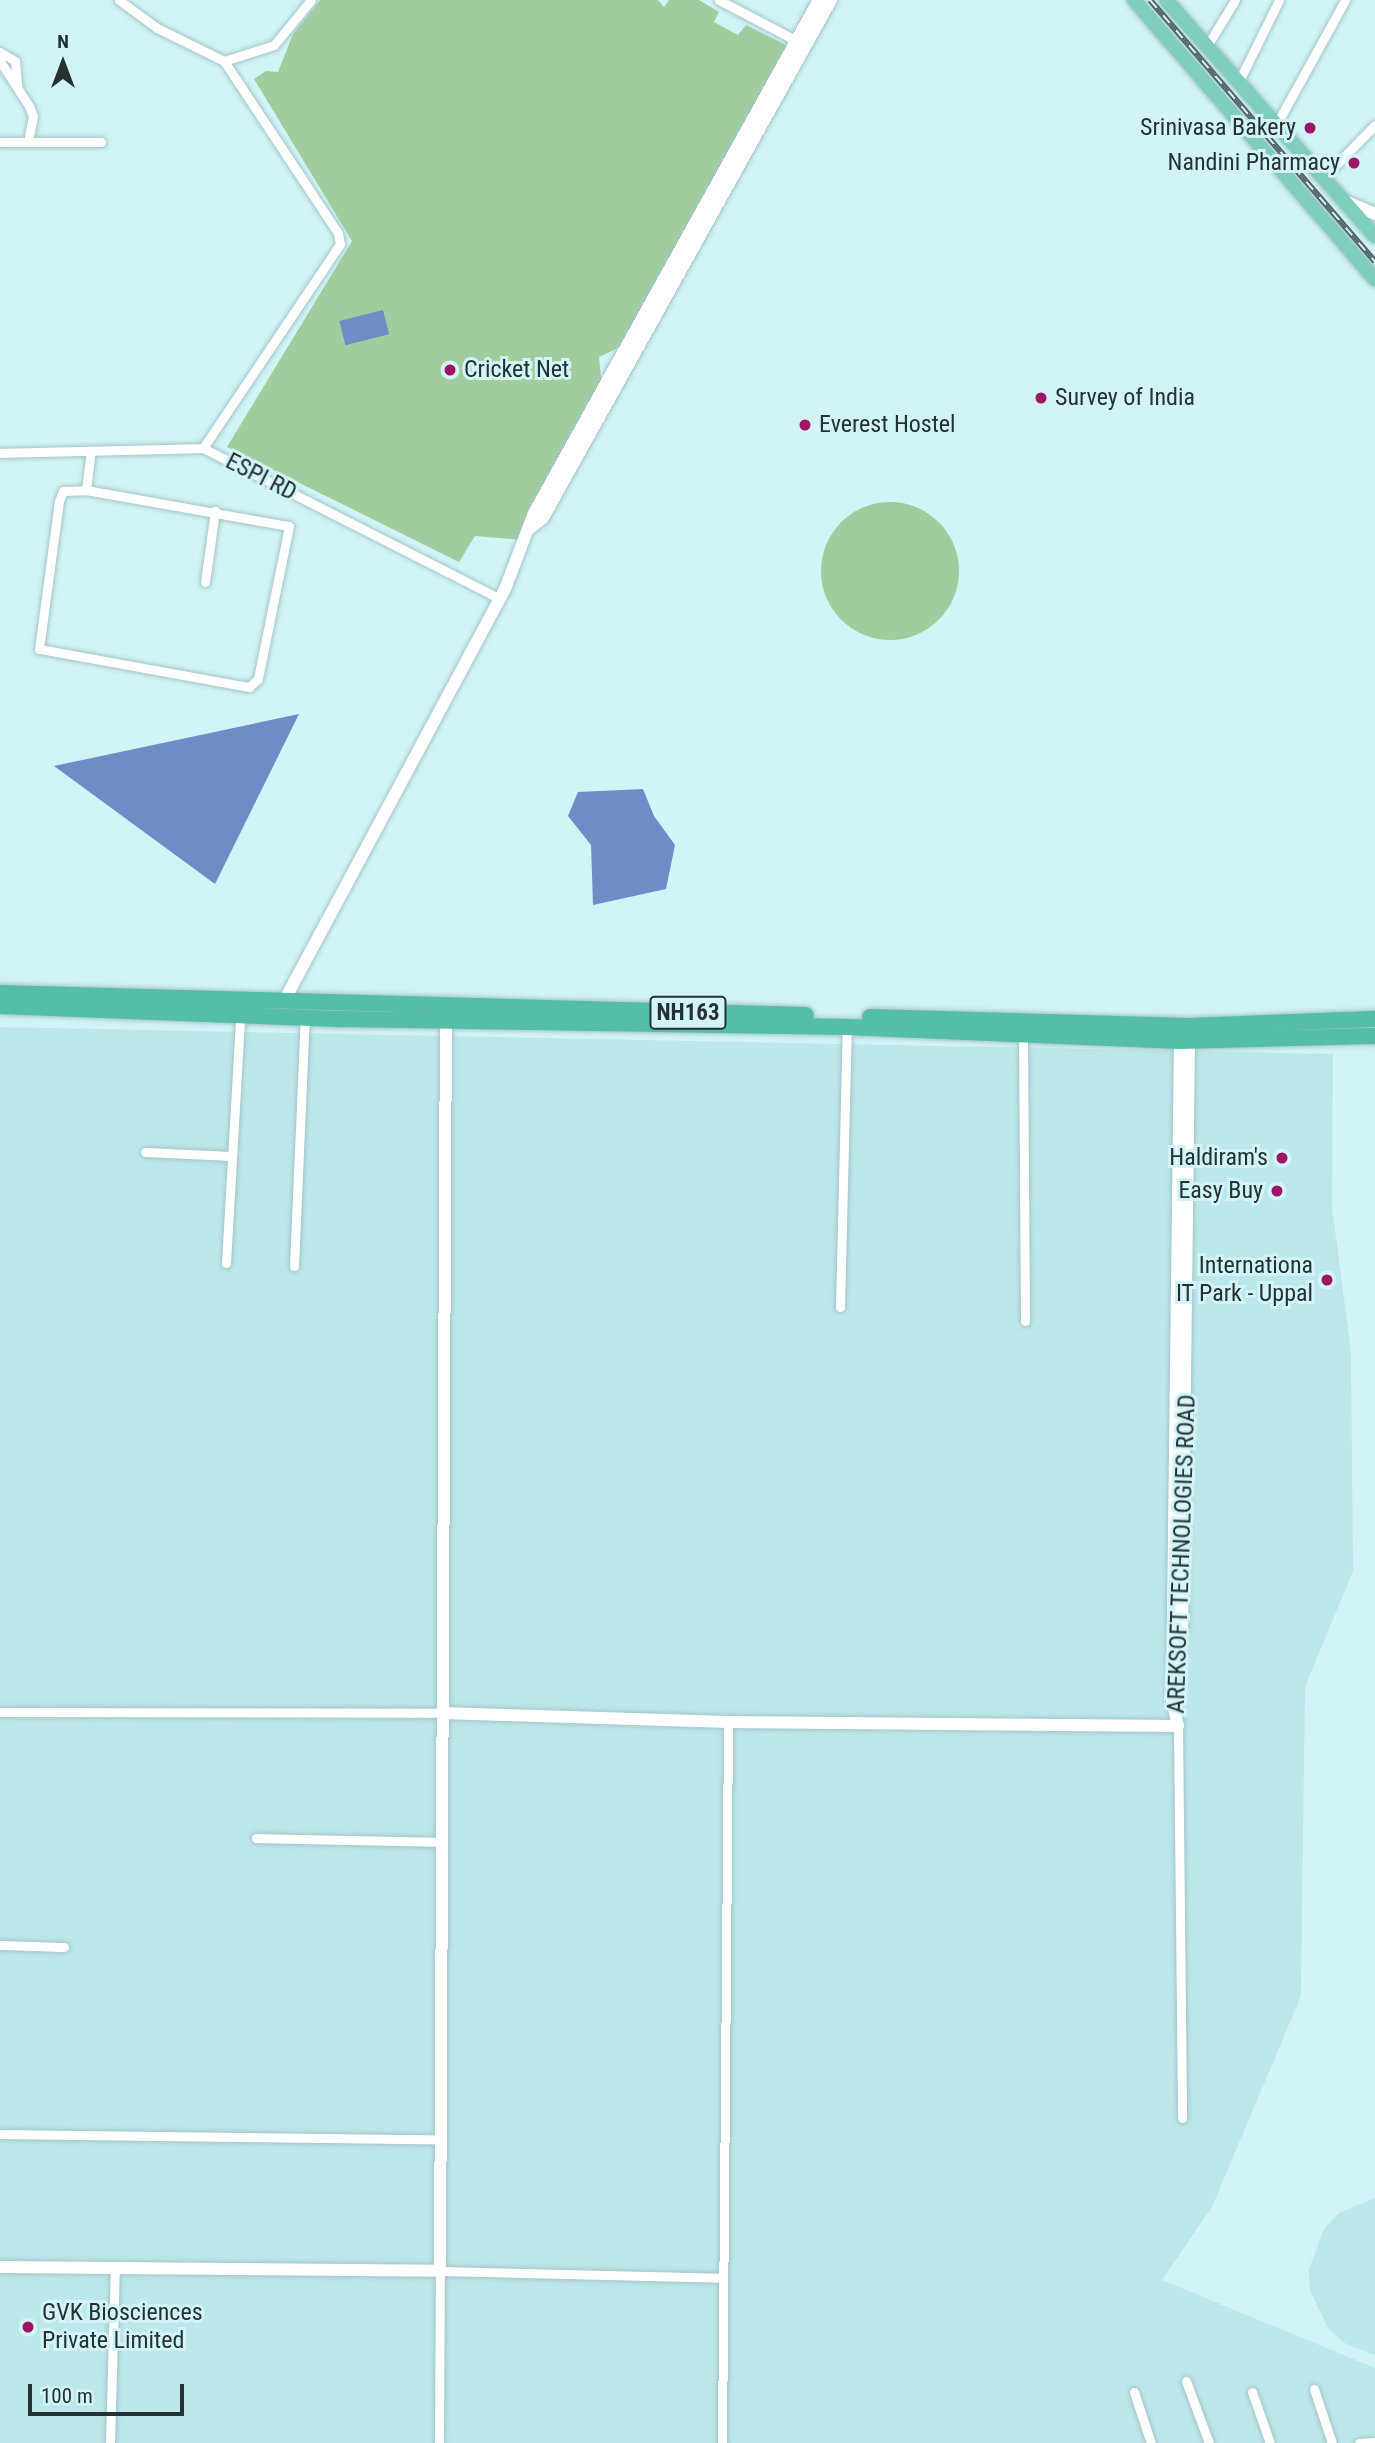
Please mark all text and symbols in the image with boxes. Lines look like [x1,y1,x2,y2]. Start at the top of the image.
north arrow [28,28,98,98]
text: N [57,30,69,53]
place label: Srinivasa Bakery [1140,114,1296,142]
marker: Srinivasa Bakery [1302,120,1318,136]
place label: Nandini Pharmacy [1168,149,1340,177]
marker: Nandini Pharmacy [1346,155,1362,171]
place label: Cricket Net [464,356,569,384]
marker: Cricket Net [442,362,458,378]
place label: Survey of India [1055,384,1195,412]
marker: Survey of India [1033,390,1049,406]
place label: Everest Hostel [819,411,956,439]
marker: Everest Hostel [797,417,813,433]
street label: ESPI RD [221,447,301,507]
road number: NH163 [648,994,728,1032]
place label: Haldiram's [1169,1144,1268,1172]
marker: Haldiram's [1274,1150,1290,1166]
place label: Easy Buy [1178,1177,1263,1205]
marker: Easy Buy [1269,1183,1285,1199]
place label: Internationa IT Park - Uppal [1175,1252,1313,1308]
marker: Internationa IT Park - Uppal [1319,1272,1335,1288]
street label: AREKSOFT TECHNOLOGIES ROAD [1162,1394,1202,1714]
place label: GVK Biosciences Private Limited [42,2299,203,2355]
marker: GVK Biosciences Private Limited [20,2319,36,2335]
scale bar [32,2370,187,2414]
text: 100 m [41,2384,93,2408]

